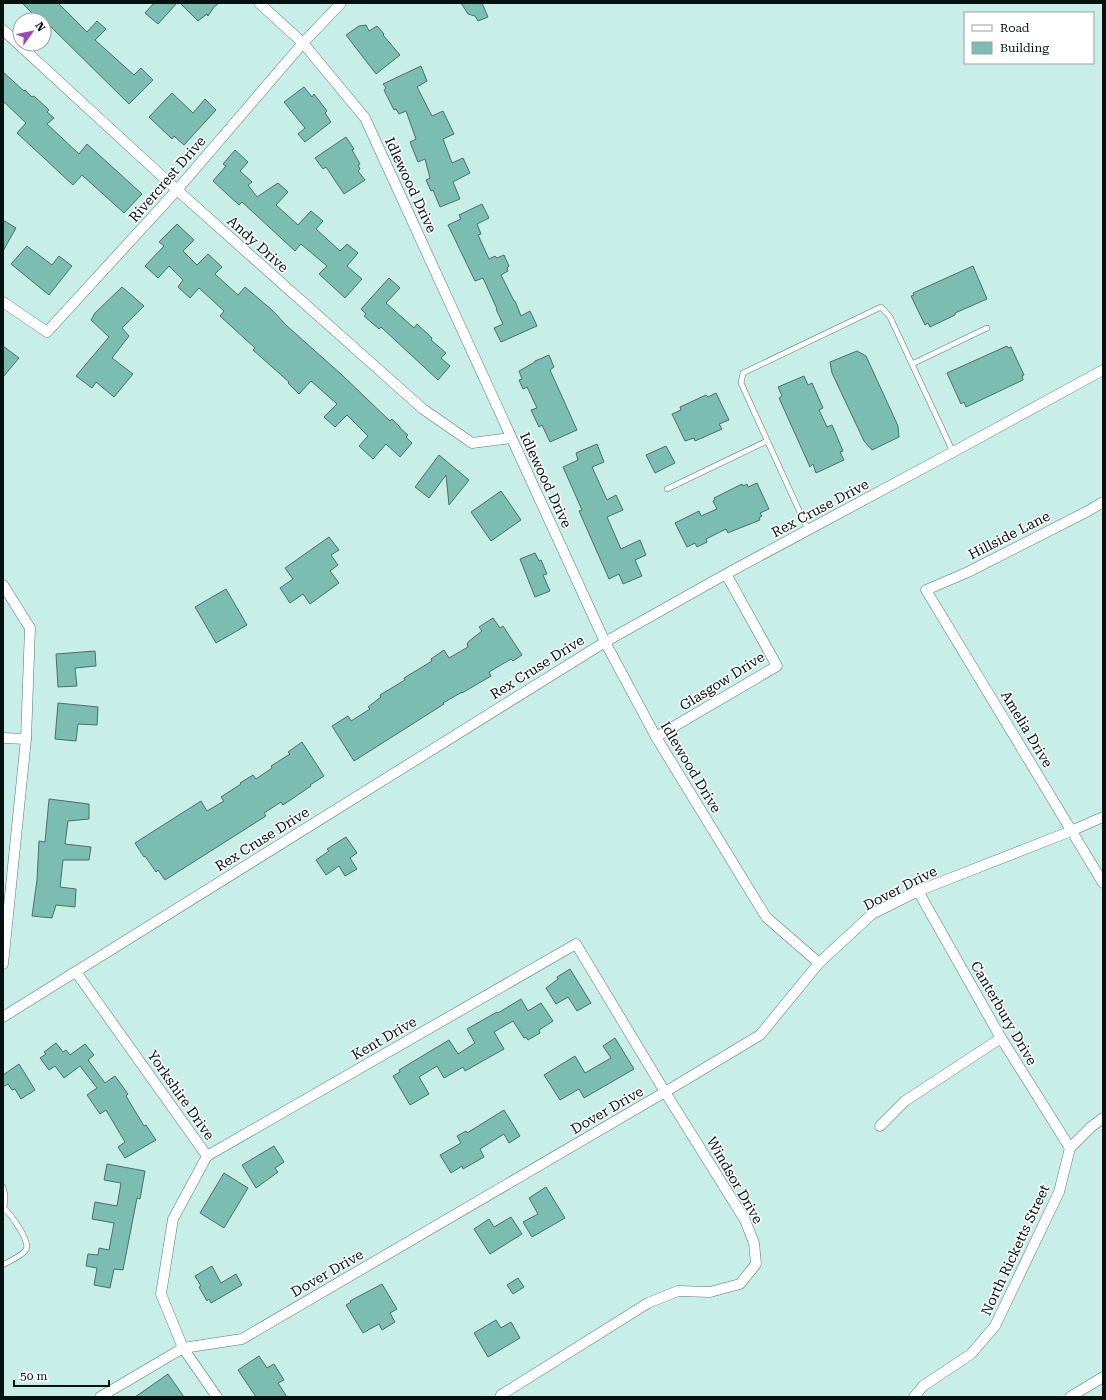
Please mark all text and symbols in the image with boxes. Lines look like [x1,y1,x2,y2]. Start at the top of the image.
north arrow [12,12,52,52]
legend [964,12,1094,64]
text: N [32,20,48,34]
text: Road [1000,21,1030,35]
text: Building [1000,41,1049,55]
street label: Rivercrest Drive [125,133,209,225]
street label: Idlewood Drive [382,135,440,236]
street label: Andy Drive [224,213,292,276]
street label: Idlewood Drive [517,430,575,531]
street label: Rex Cruse Drive [769,476,872,540]
street label: Hillside Lane [966,507,1053,562]
street label: Rex Cruse Drive [487,632,587,702]
street label: Glasgow Drive [677,648,768,713]
street label: Amelia Drive [998,688,1056,770]
street label: Idlewood Drive [657,719,725,816]
street label: Rex Cruse Drive [212,804,312,874]
street label: Dover Drive [860,862,940,913]
street label: Canterbury Drive [968,958,1040,1068]
street label: Kent Drive [349,1013,419,1063]
street label: Yorkshire Drive [144,1047,218,1143]
street label: Dover Drive [568,1083,646,1137]
street label: Windsor Drive [704,1134,767,1227]
street label: North Ricketts Street [978,1182,1052,1318]
street label: Dover Drive [288,1246,366,1300]
scale bar [14,1362,109,1388]
text: 50 m [20,1369,47,1383]

